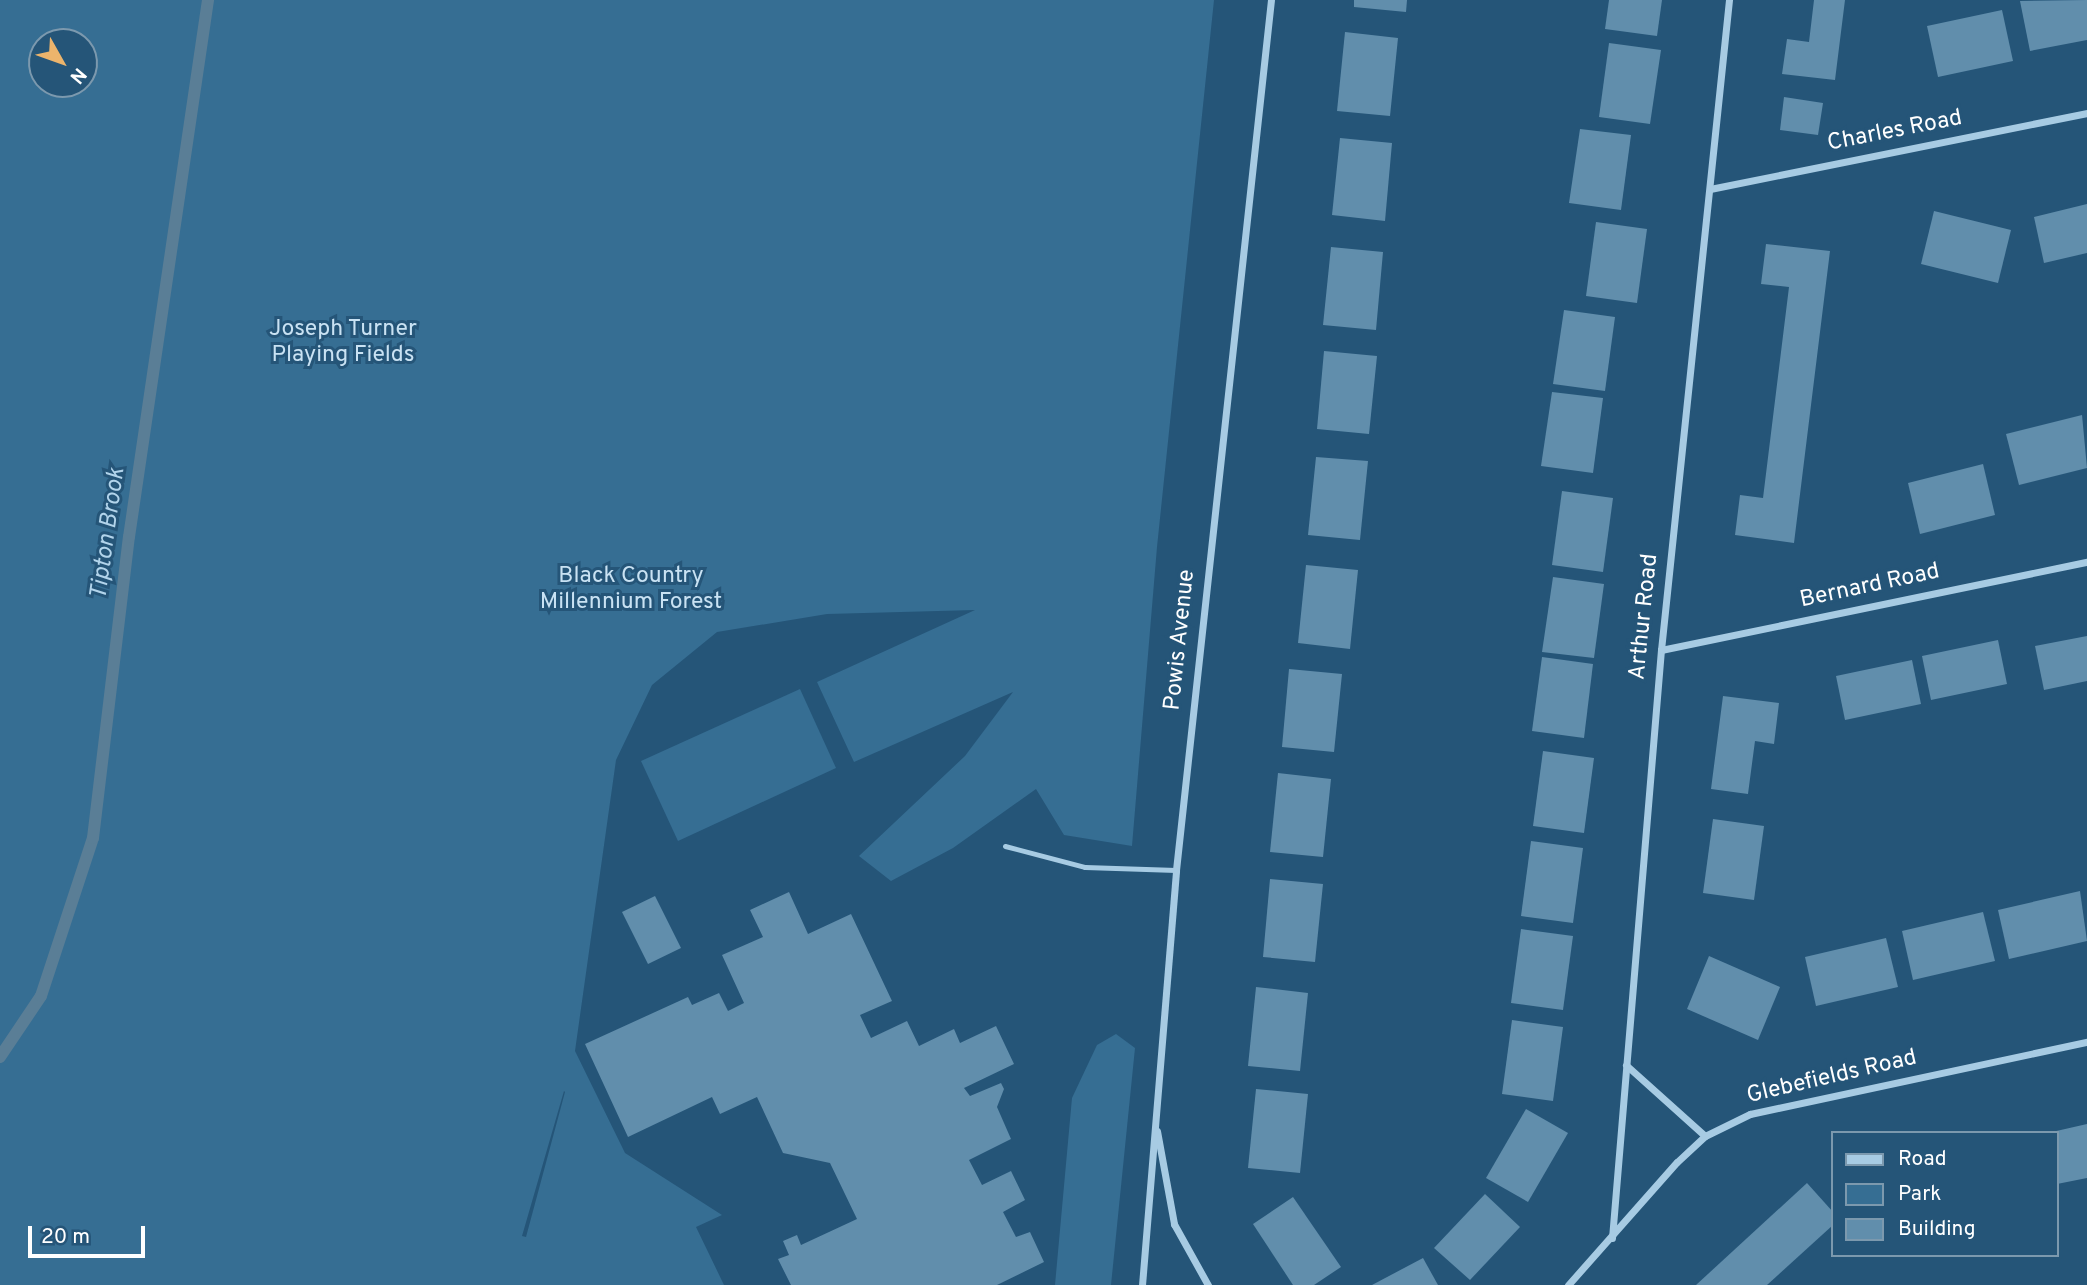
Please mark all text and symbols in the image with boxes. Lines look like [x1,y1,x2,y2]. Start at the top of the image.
north arrow [28,28,98,98]
text: N [64,62,91,88]
street label: Charles Road [1825,105,1965,159]
park label: Joseph Turner Playing Fields [269,316,417,370]
water label: Tipton Brook [85,466,133,602]
street label: Arthur Road [1625,553,1665,681]
street label: Bernard Road [1798,559,1942,615]
park label: Black Country Millennium Forest [540,563,722,617]
street label: Powis Avenue [1160,568,1202,712]
street label: Glebefields Road [1744,1045,1920,1111]
legend [1832,1131,2059,1257]
text: Road [1898,1146,1947,1173]
text: Park [1898,1181,1941,1208]
scale bar [32,1212,149,1256]
text: Building [1898,1216,1976,1243]
text: 20 m [41,1224,90,1251]

